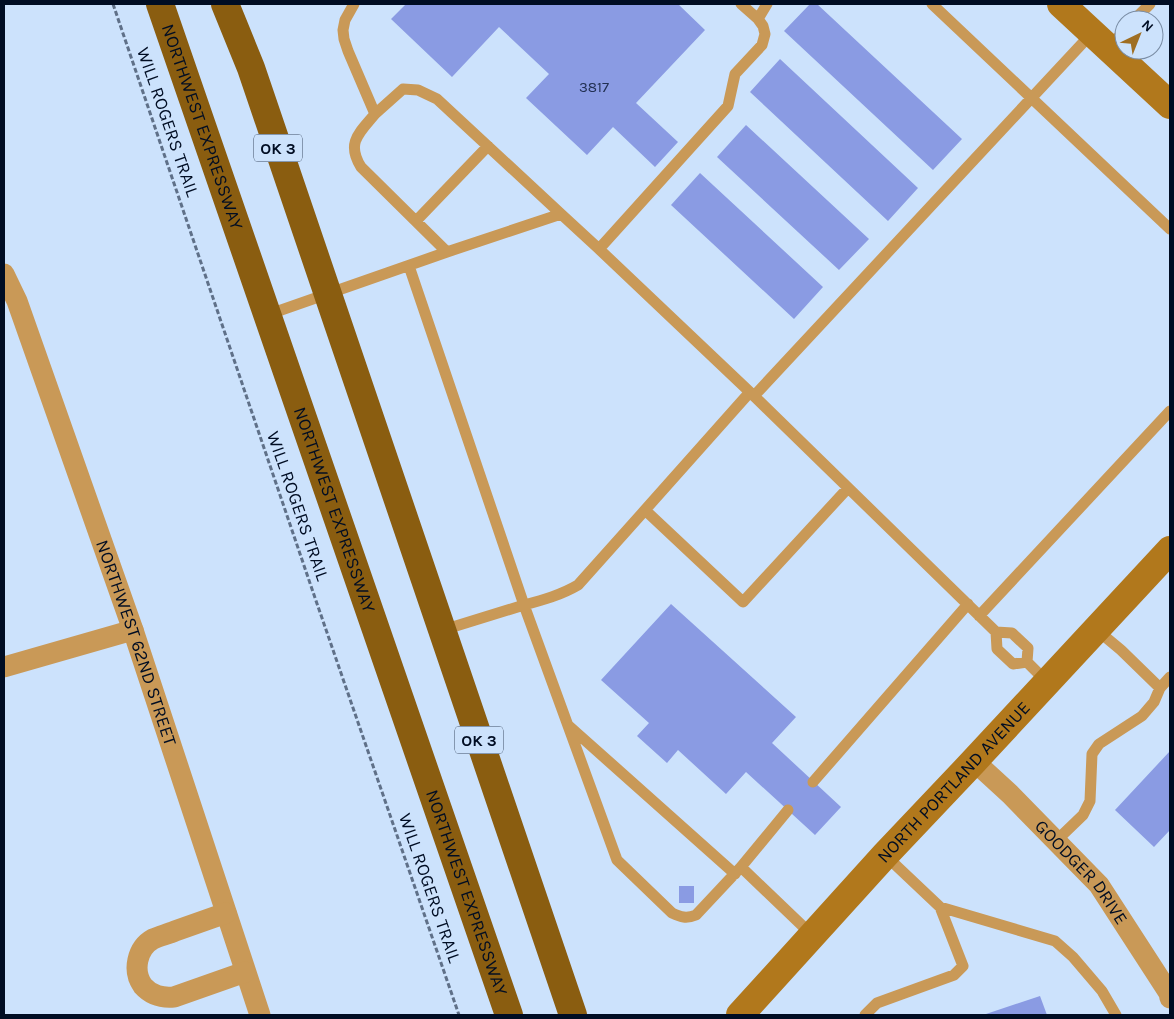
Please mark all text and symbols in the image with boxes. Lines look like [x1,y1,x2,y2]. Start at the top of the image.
north arrow [1114,10,1164,60]
text: N [1138,16,1157,36]
street label: NORTHWEST EXPRESSWAY [157,21,248,233]
street label: WILL ROGERS TRAIL [132,44,204,200]
house number: 3817 [579,78,609,96]
road number: OK 3 [254,134,302,162]
street label: NORTHWEST EXPRESSWAY [289,404,380,616]
street label: WILL ROGERS TRAIL [262,428,334,584]
street label: NORTHWEST 62ND STREET [91,537,181,748]
street label: NORTH PORTLAND AVENUE [872,697,1035,867]
road number: OK 3 [455,726,503,754]
street label: NORTHWEST EXPRESSWAY [421,787,512,998]
street label: WILL ROGERS TRAIL [394,810,466,966]
street label: GOODGER DRIVE [1030,815,1133,929]

